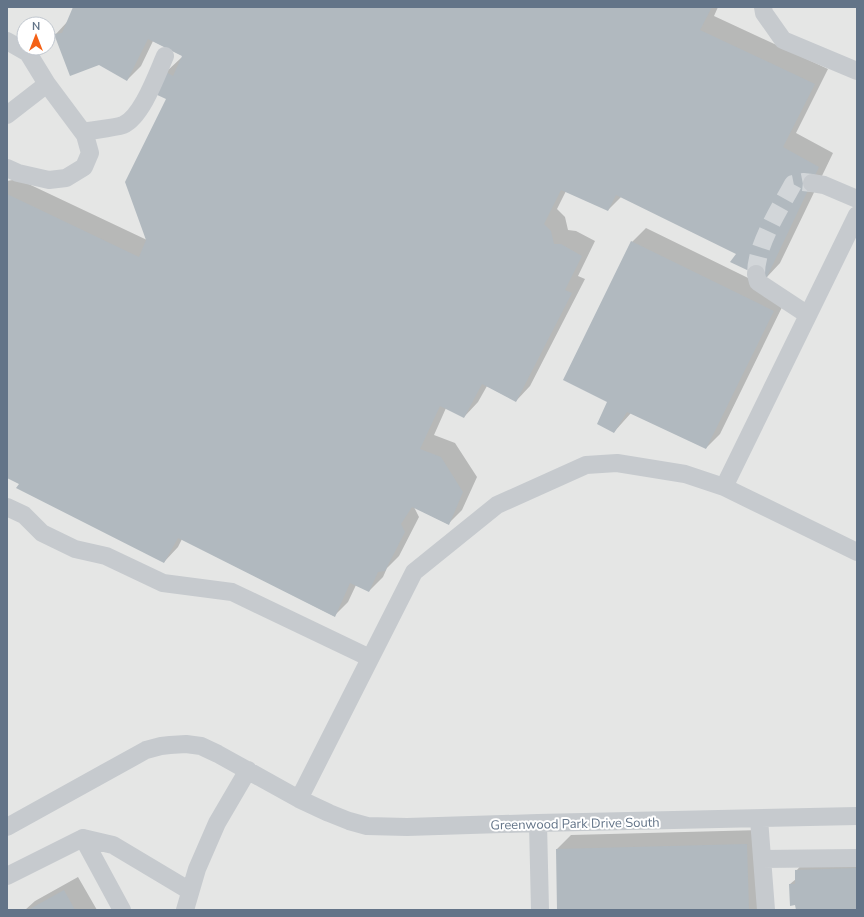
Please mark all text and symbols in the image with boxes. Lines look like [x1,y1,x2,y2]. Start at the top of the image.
north arrow [16,16,56,56]
text: N [32,19,40,34]
street label: Greenwood Park Drive South [490,814,660,834]

